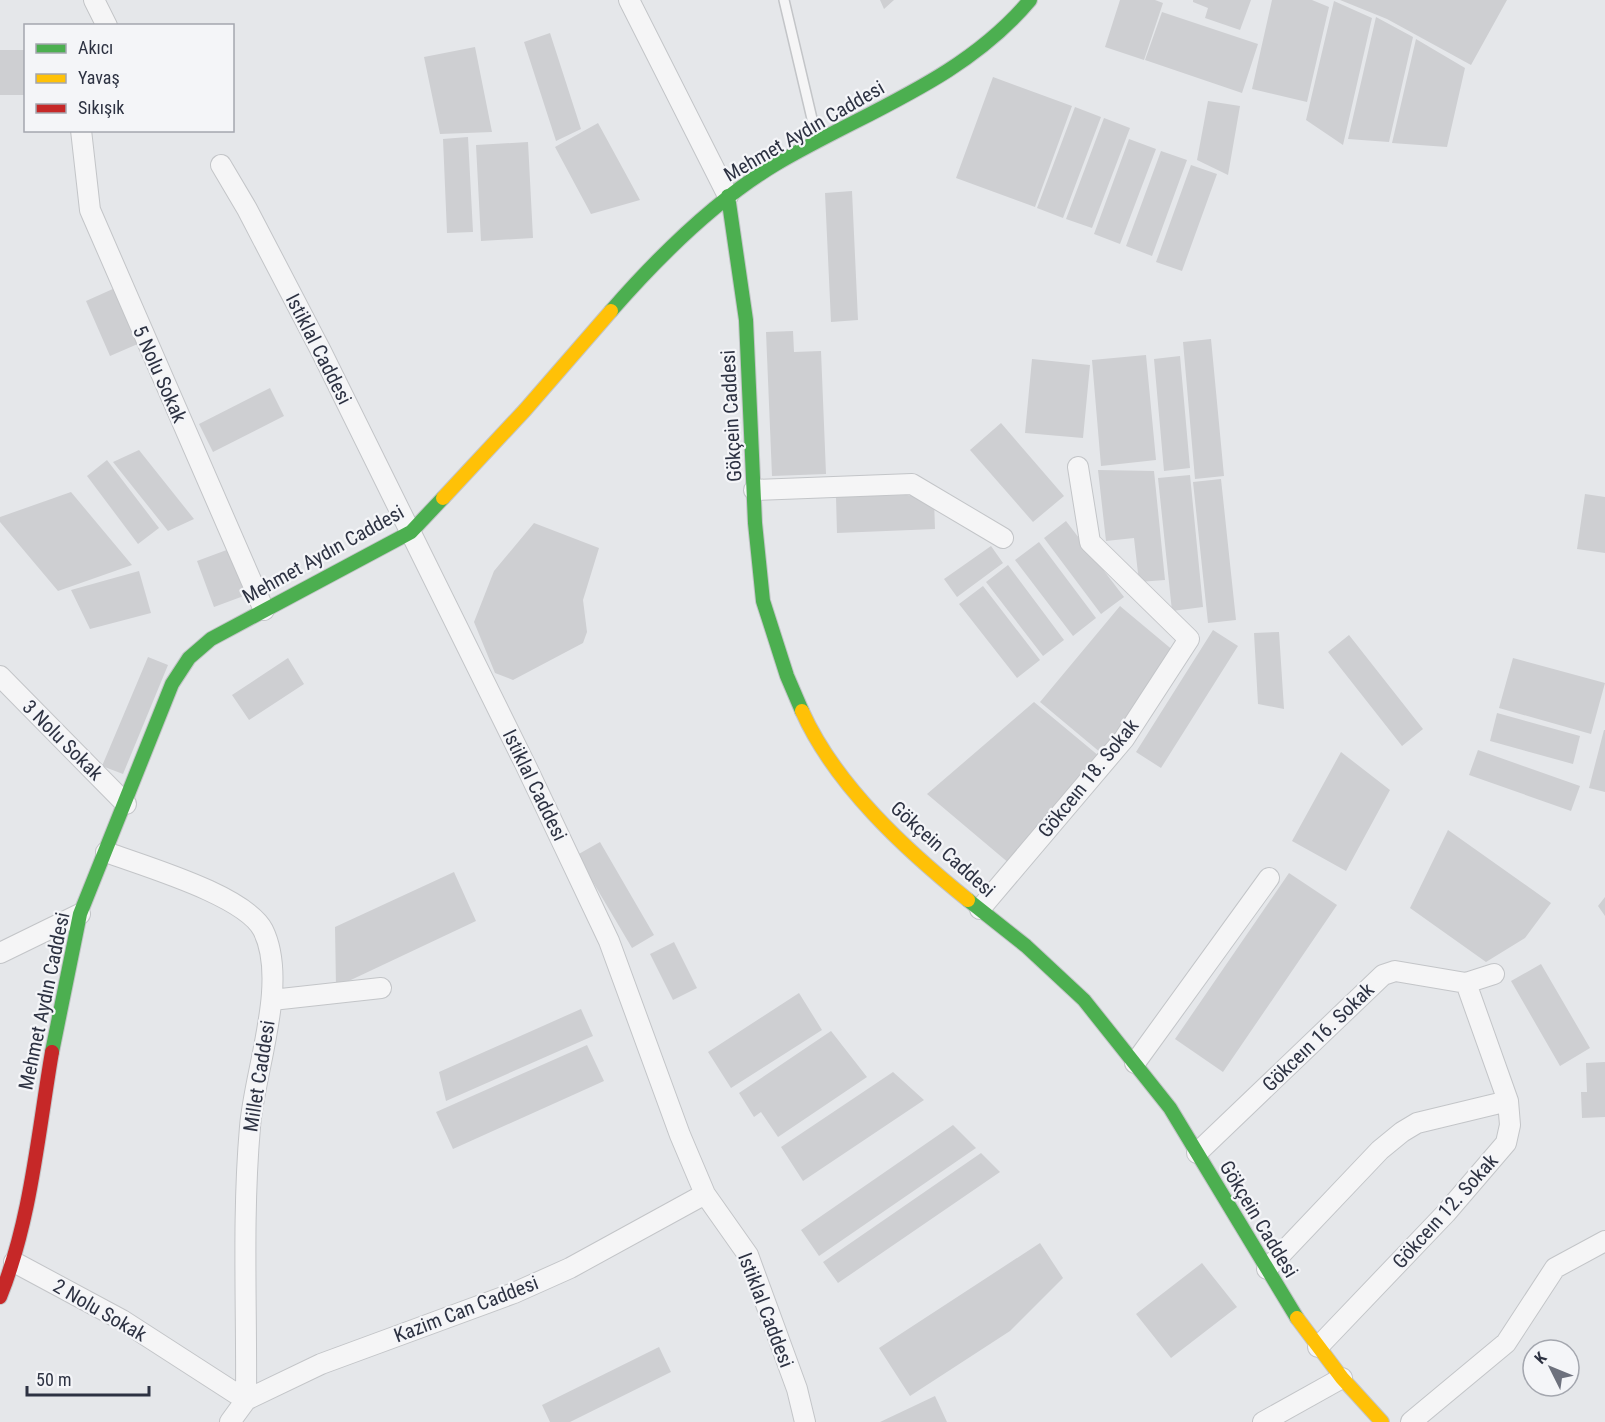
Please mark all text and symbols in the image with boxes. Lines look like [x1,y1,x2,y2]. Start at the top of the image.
legend [24,24,234,132]
text: Akıcı [78,37,113,58]
text: Yavaş [78,67,120,88]
street label: Mehmet Aydın Caddesi [720,75,888,187]
text: Sıkışık [78,97,124,118]
street label: Istiklal Caddesi [281,290,357,408]
street label: 5 Nolu Sokak [128,322,192,426]
street label: Gökçein Caddesi [716,349,746,483]
street label: Mehmet Aydın Caddesi [238,500,408,608]
street label: 3 Nolu Sokak [18,695,108,785]
street label: Gökceın 18. Sokak [1033,714,1143,842]
street label: Istiklal Caddesi [498,725,572,845]
street label: Gökçein Caddesi [886,796,1000,902]
street label: Mehmet Aydın Caddesi [13,910,75,1092]
street label: Gökceın 16. Sokak [1257,978,1379,1096]
street label: Millet Caddesi [238,1019,280,1133]
street label: Gökceın 12. Sokak [1387,1149,1503,1273]
street label: Gökçein Caddesi [1215,1156,1303,1282]
street label: Istiklal Caddesi [733,1249,799,1371]
street label: Kazim Can Caddesi [390,1270,542,1348]
street label: 2 Nolu Sokak [49,1274,151,1346]
north arrow [1521,1338,1581,1398]
text: K [1530,1348,1550,1368]
scale bar [27,1359,148,1397]
text: 50 m [36,1369,71,1390]

